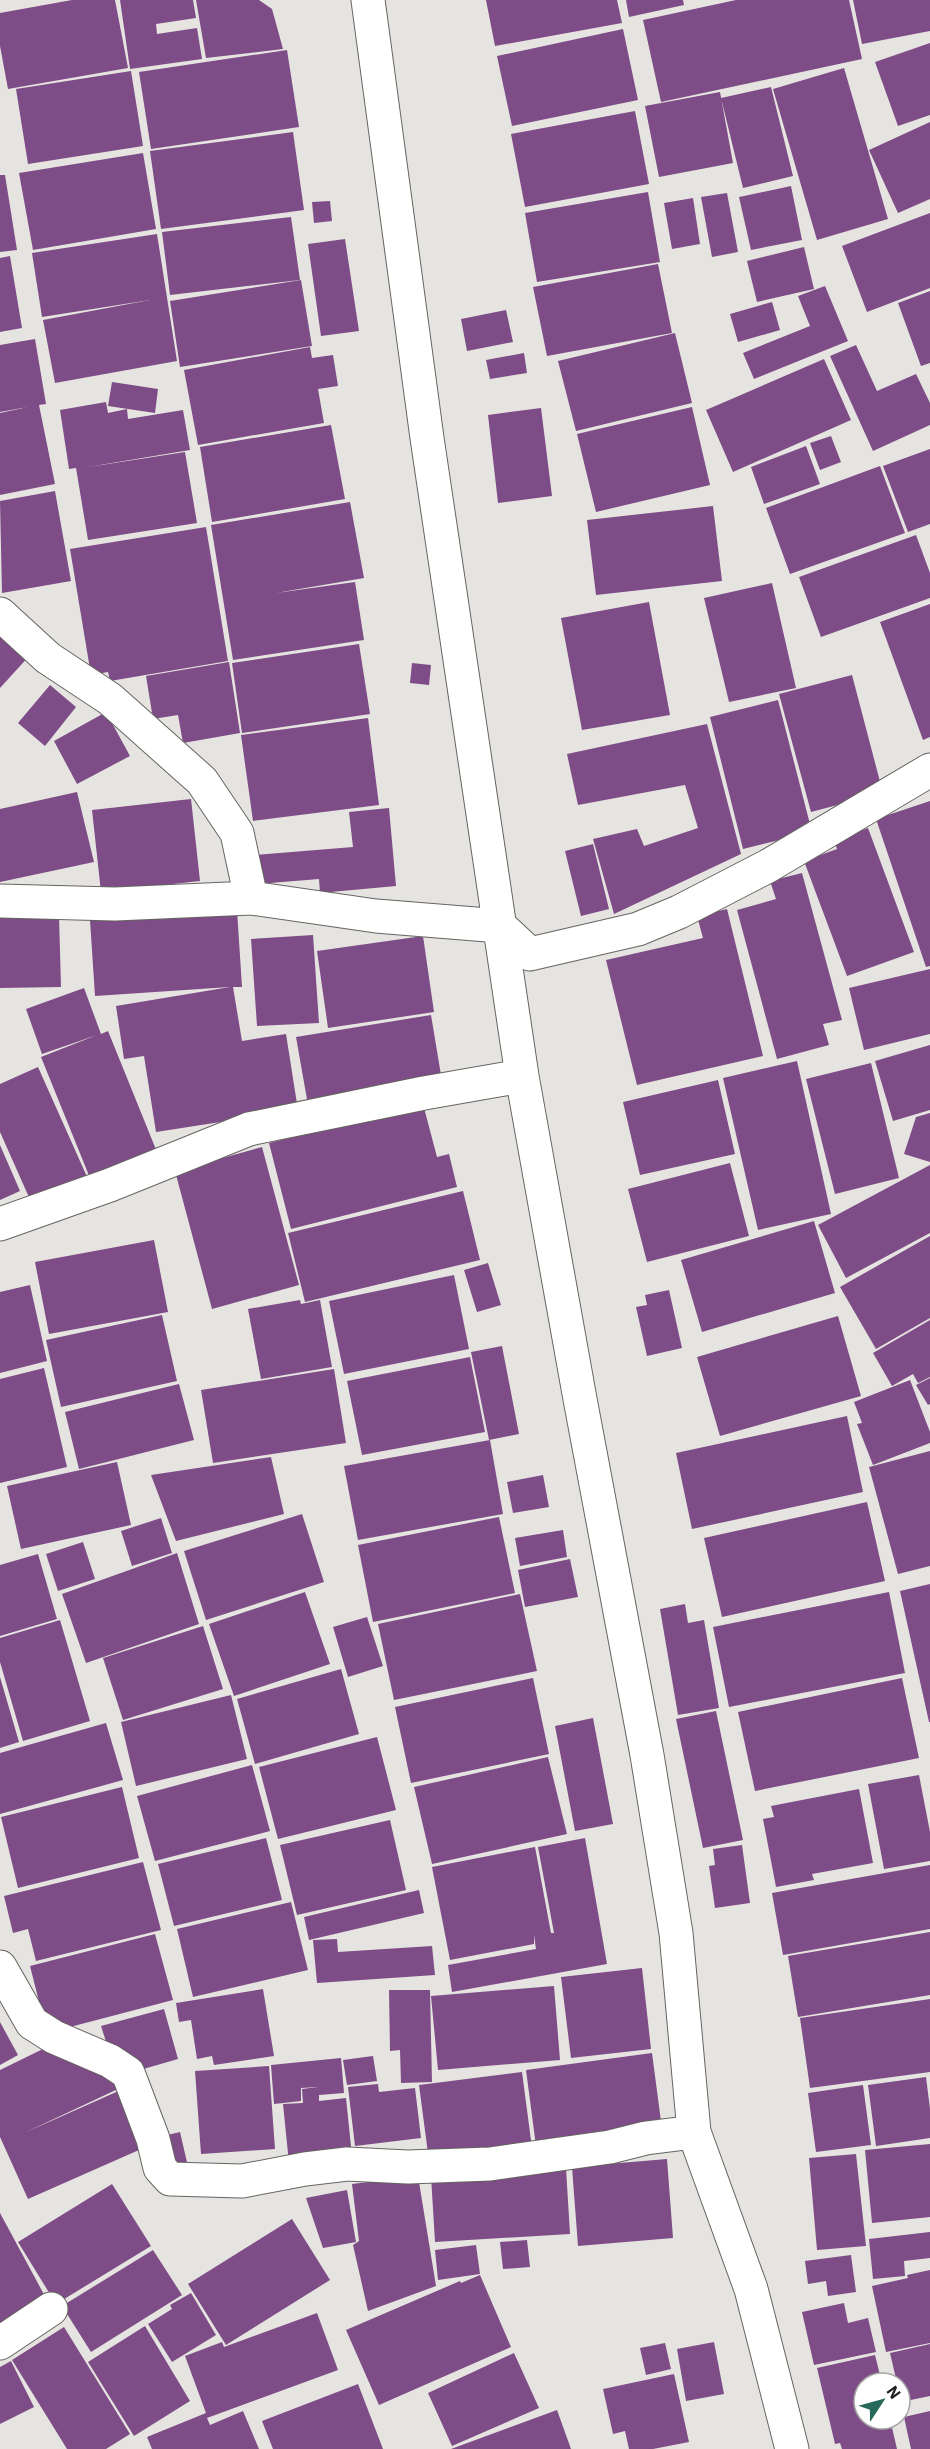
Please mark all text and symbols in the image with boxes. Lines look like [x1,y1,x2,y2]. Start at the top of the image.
north arrow [852,2371,912,2431]
text: N [883,2382,906,2403]

